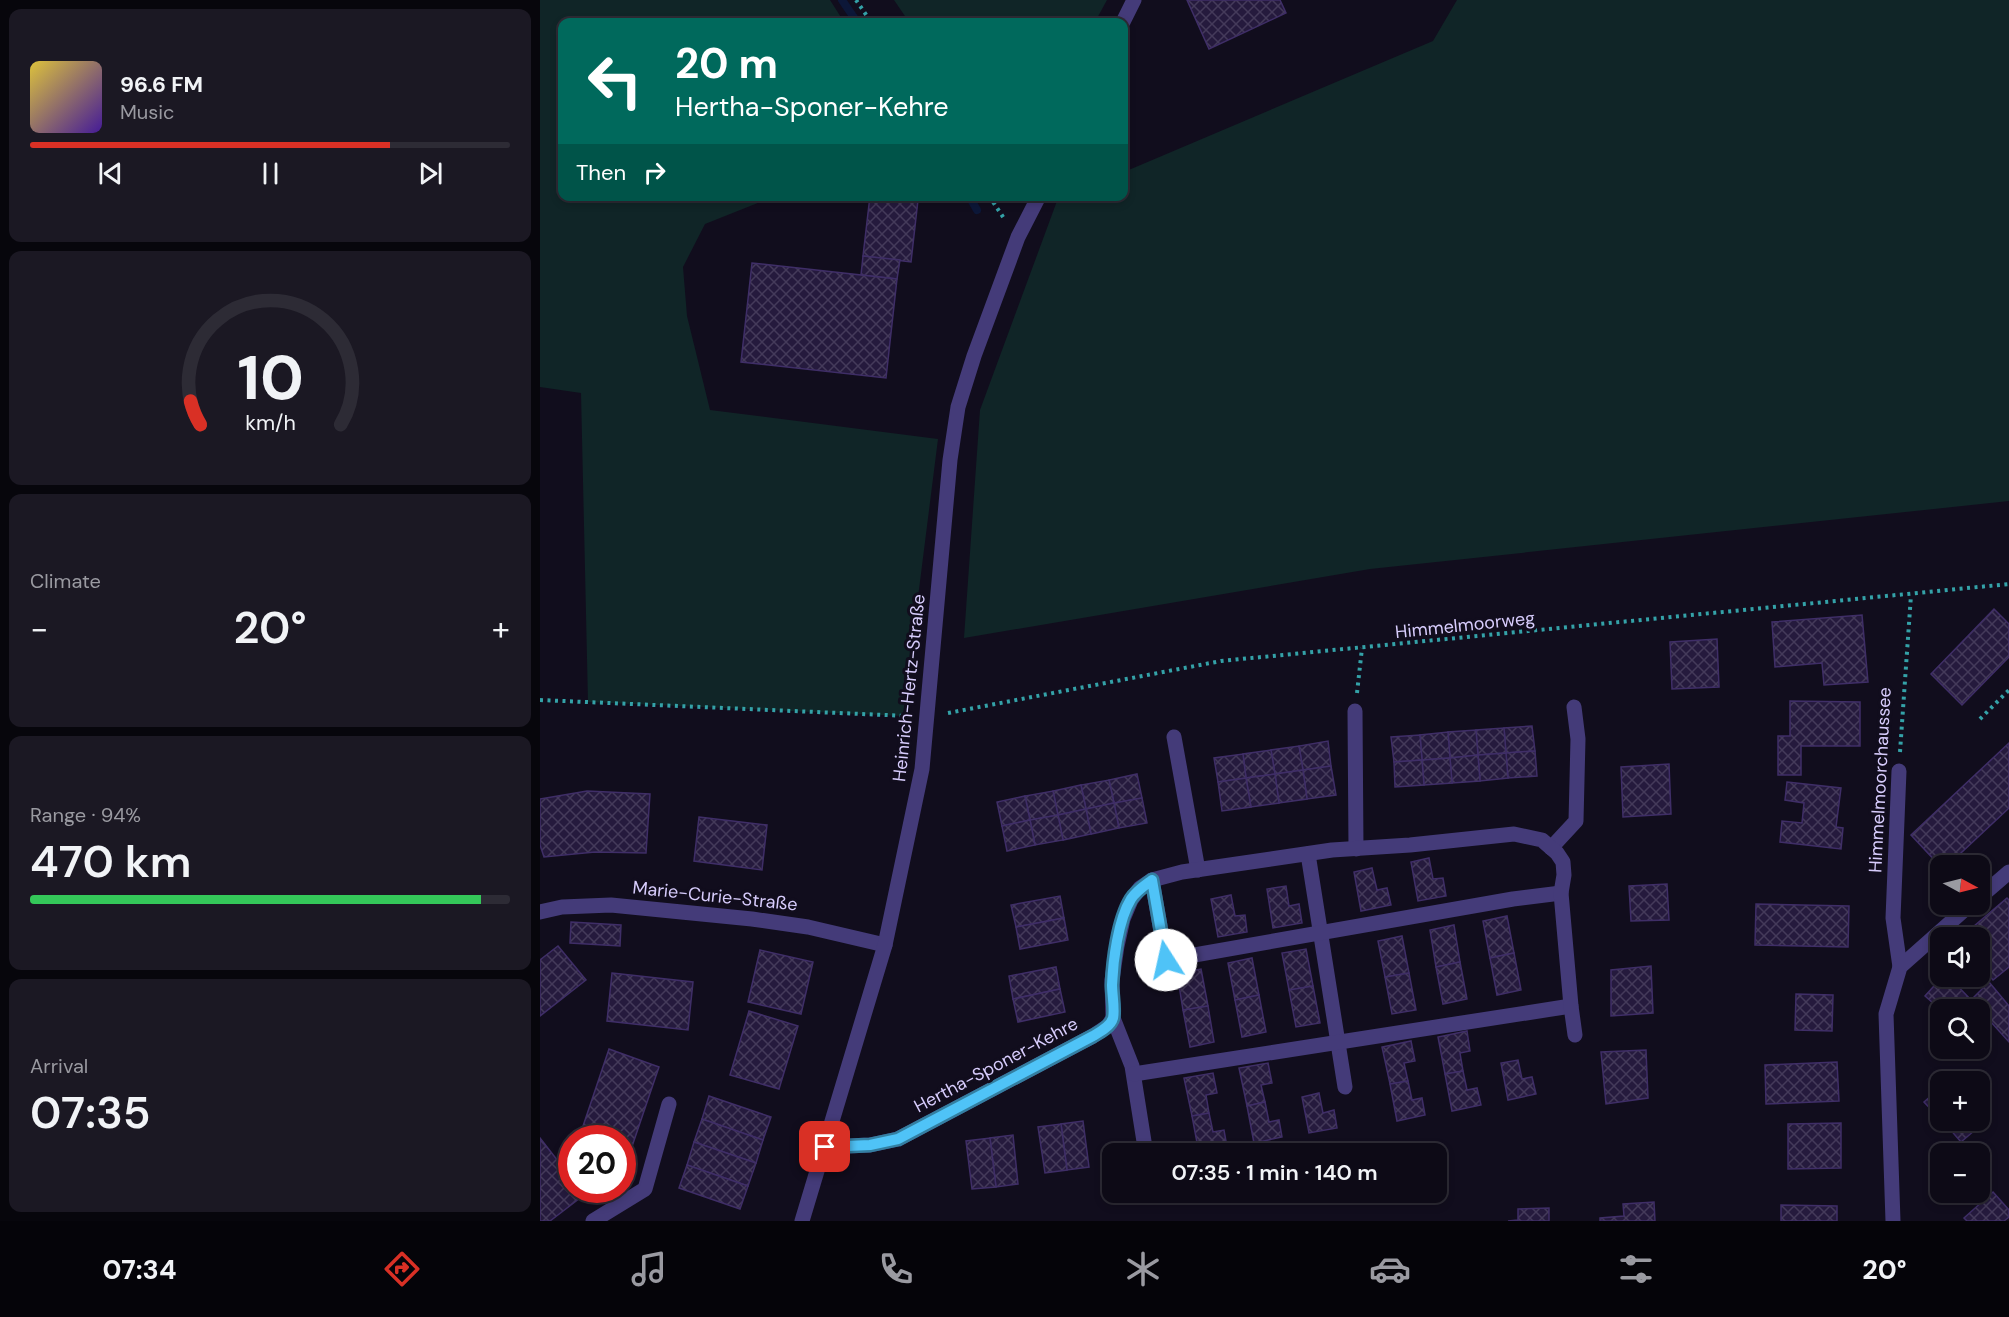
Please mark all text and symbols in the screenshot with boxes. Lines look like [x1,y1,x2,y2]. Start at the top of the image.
text: 20 m [675,36,778,91]
icon: left [576,42,654,120]
text: 96.6 FM [120,70,203,99]
text: Hertha-Sponer-Kehre [675,89,949,124]
text: Music [120,99,175,125]
icon: right [638,156,671,189]
icon: previous [94,157,127,190]
icon: pause [254,157,287,190]
icon: next [414,157,447,190]
text: Then [576,158,626,187]
text: 10 [237,337,303,418]
text: km/h [245,410,295,438]
text: Climate [30,568,101,594]
street label: Heinrich-Hertz-Straße [887,593,931,783]
text: 20° [233,598,307,657]
street label: Himmelmoorweg [1394,606,1536,644]
text: − [30,607,48,650]
text: + [492,607,510,650]
street label: Himmelmoorchaussee [1863,687,1897,873]
text: Range · 94% [30,802,141,828]
text: 470 km [30,832,192,891]
north arrow [1930,855,1990,915]
map controls [1930,855,1990,1203]
street label: Marie-Curie-Straße [631,875,799,917]
button: sound [1930,927,1990,987]
position arrow [1134,928,1198,992]
button: search [1930,999,1990,1059]
street label: Hertha-Sponer-Kehre [910,1012,1082,1118]
text: Arrival [30,1053,88,1079]
button: + [1930,1071,1990,1131]
text: 07:35 [30,1083,151,1142]
pin [799,1121,850,1172]
speed limit sign: 20 [558,1125,636,1203]
icon: arrive [808,1130,841,1163]
button: − [1930,1143,1990,1203]
text: 07:35 · 1 min · 140 m [1171,1158,1378,1187]
icon: directions [381,1248,423,1290]
icon: music [628,1248,670,1290]
icon: phone [875,1248,917,1290]
icon: climate [1122,1248,1164,1290]
icon: car [1369,1248,1411,1290]
icon: filters [1615,1248,1657,1290]
text: 07:34 [102,1252,176,1287]
text: 20° [1862,1252,1907,1287]

